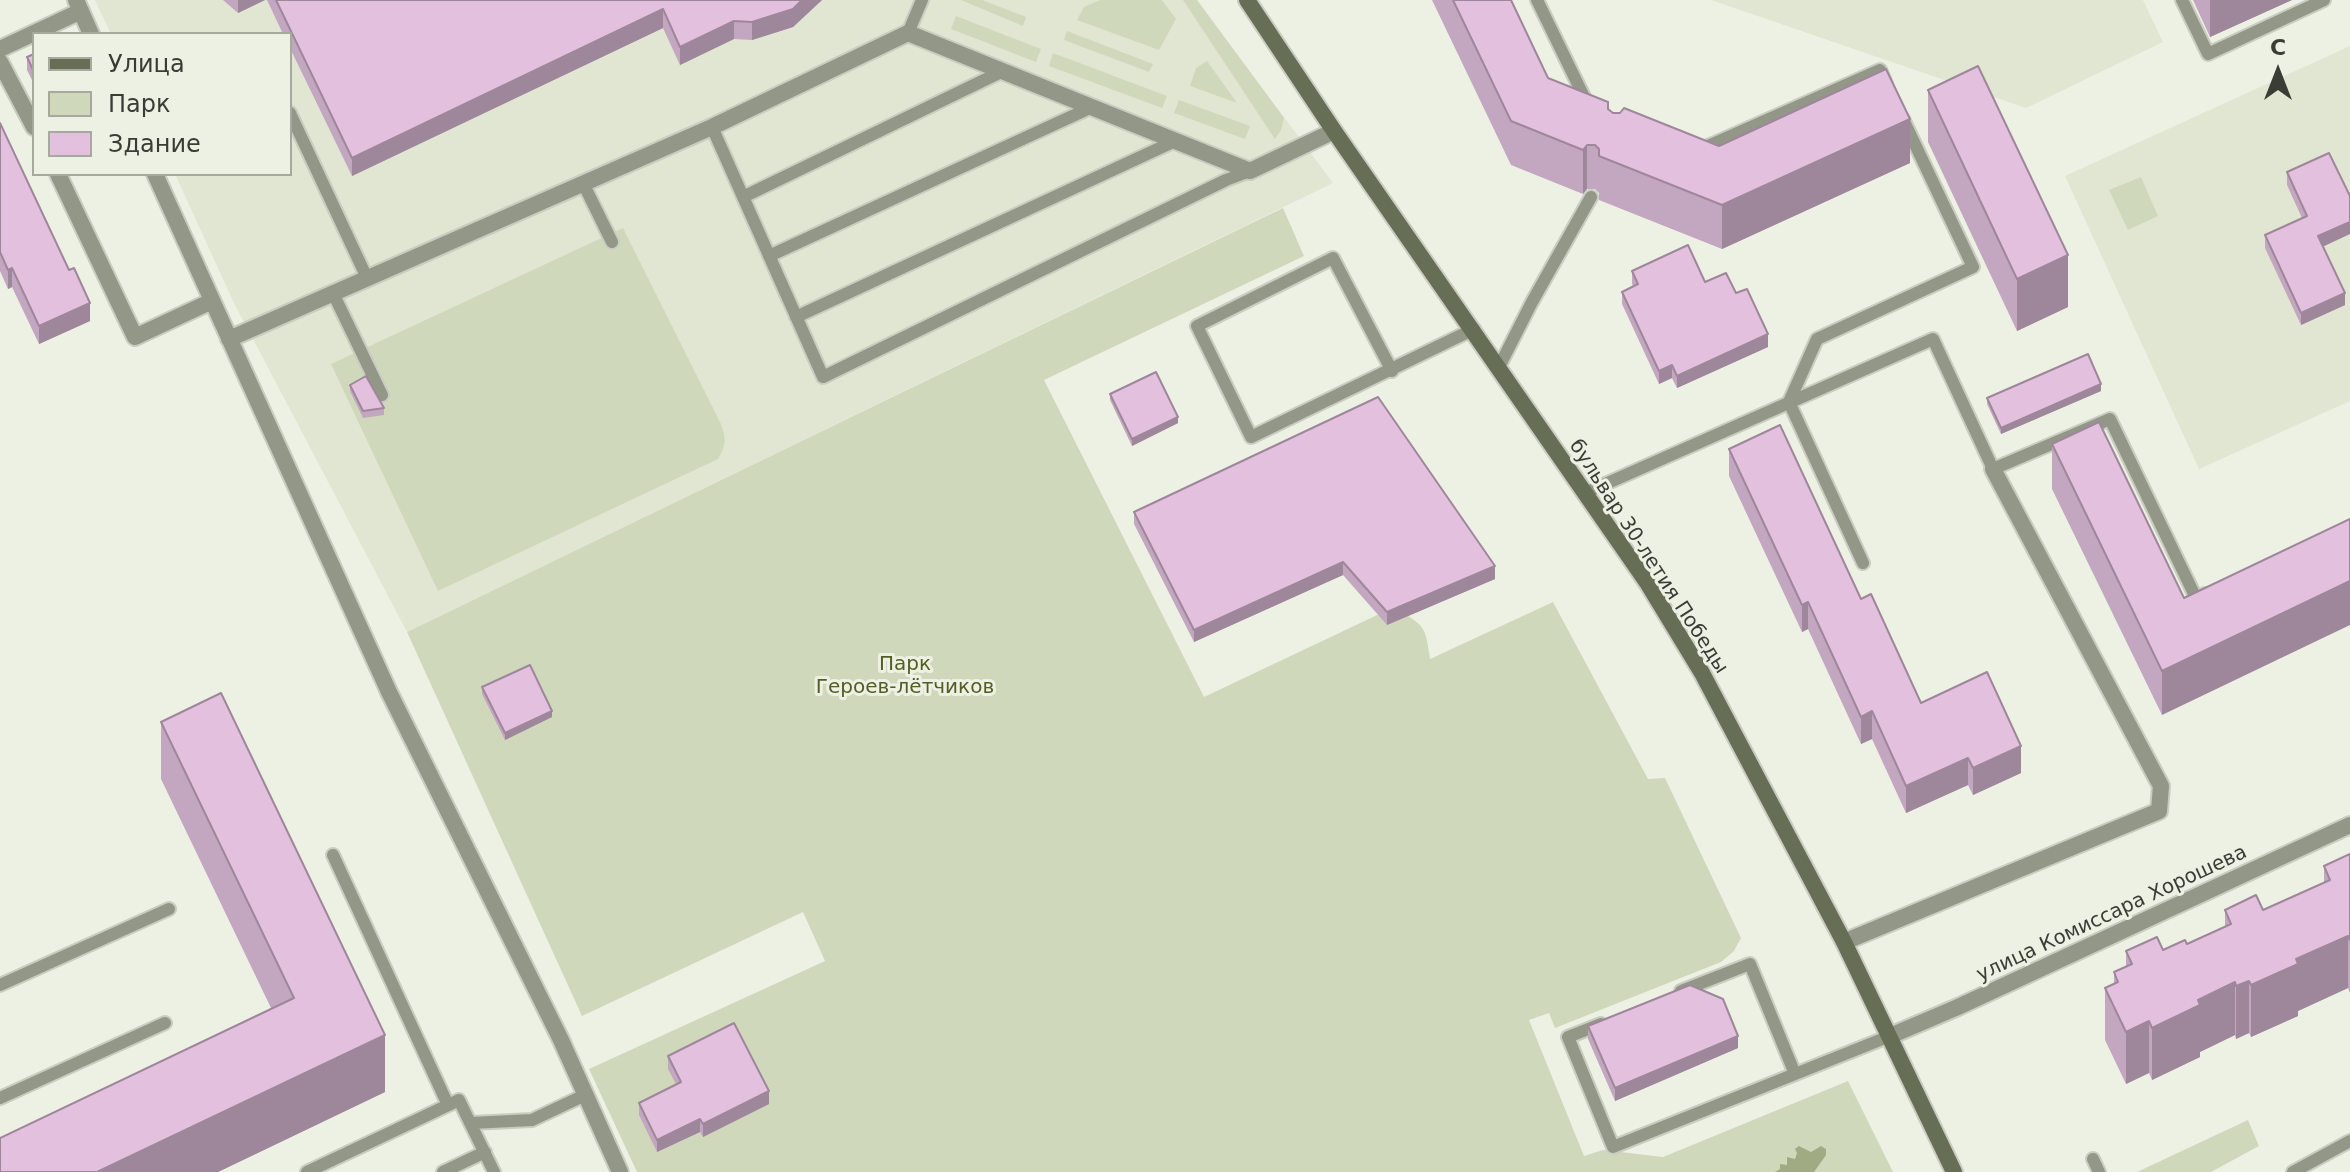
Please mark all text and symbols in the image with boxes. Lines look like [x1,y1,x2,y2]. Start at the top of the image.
legend [32,32,292,176]
north arrow [2238,32,2318,112]
text: С [2270,35,2286,60]
text: Улица [108,50,185,78]
text: Парк [108,90,170,118]
text: Здание [108,130,201,158]
street label: бульвар 30-летия Победы [1563,435,1733,679]
park label: Парк Героев-лётчиков [816,653,994,700]
street label: улица Комиссара Хорошева [1973,841,2251,987]

